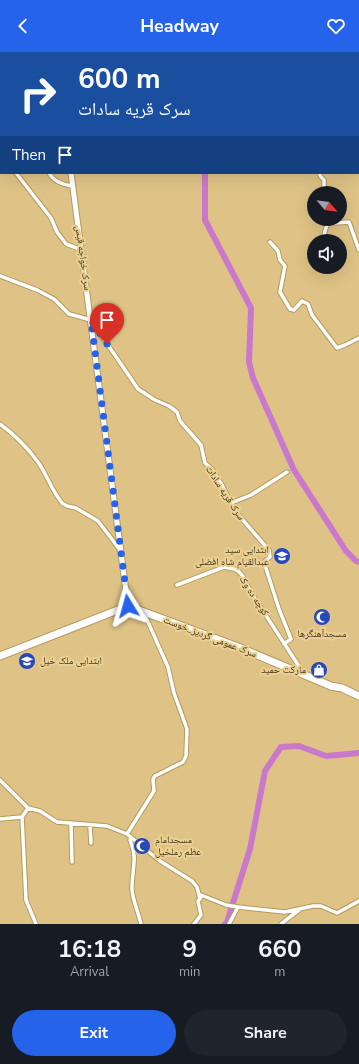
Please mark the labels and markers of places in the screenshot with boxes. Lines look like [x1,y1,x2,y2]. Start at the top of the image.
pin [90,303,124,344]
place label: ابتدایی سید عبدالقیام شاه افضلی [195,543,269,569]
school or university icon: ابتدایی سید عبدالقیام شاه افضلی [272,546,292,566]
mosque icon: مسجدآهنگرها [312,607,332,627]
place label: مسجدآهنگرها [297,627,347,641]
school or university icon: ابتدایی ملک خیل [17,651,37,671]
place label: ابتدایی ملک خیل [40,654,102,668]
shop icon: مارکت حمید [309,660,329,680]
place label: مارکت حمید [261,663,306,677]
place label: مسجدامام عظم رملخیل [155,833,201,859]
mosque icon: مسجدامام عظم رملخیل [132,836,152,856]

